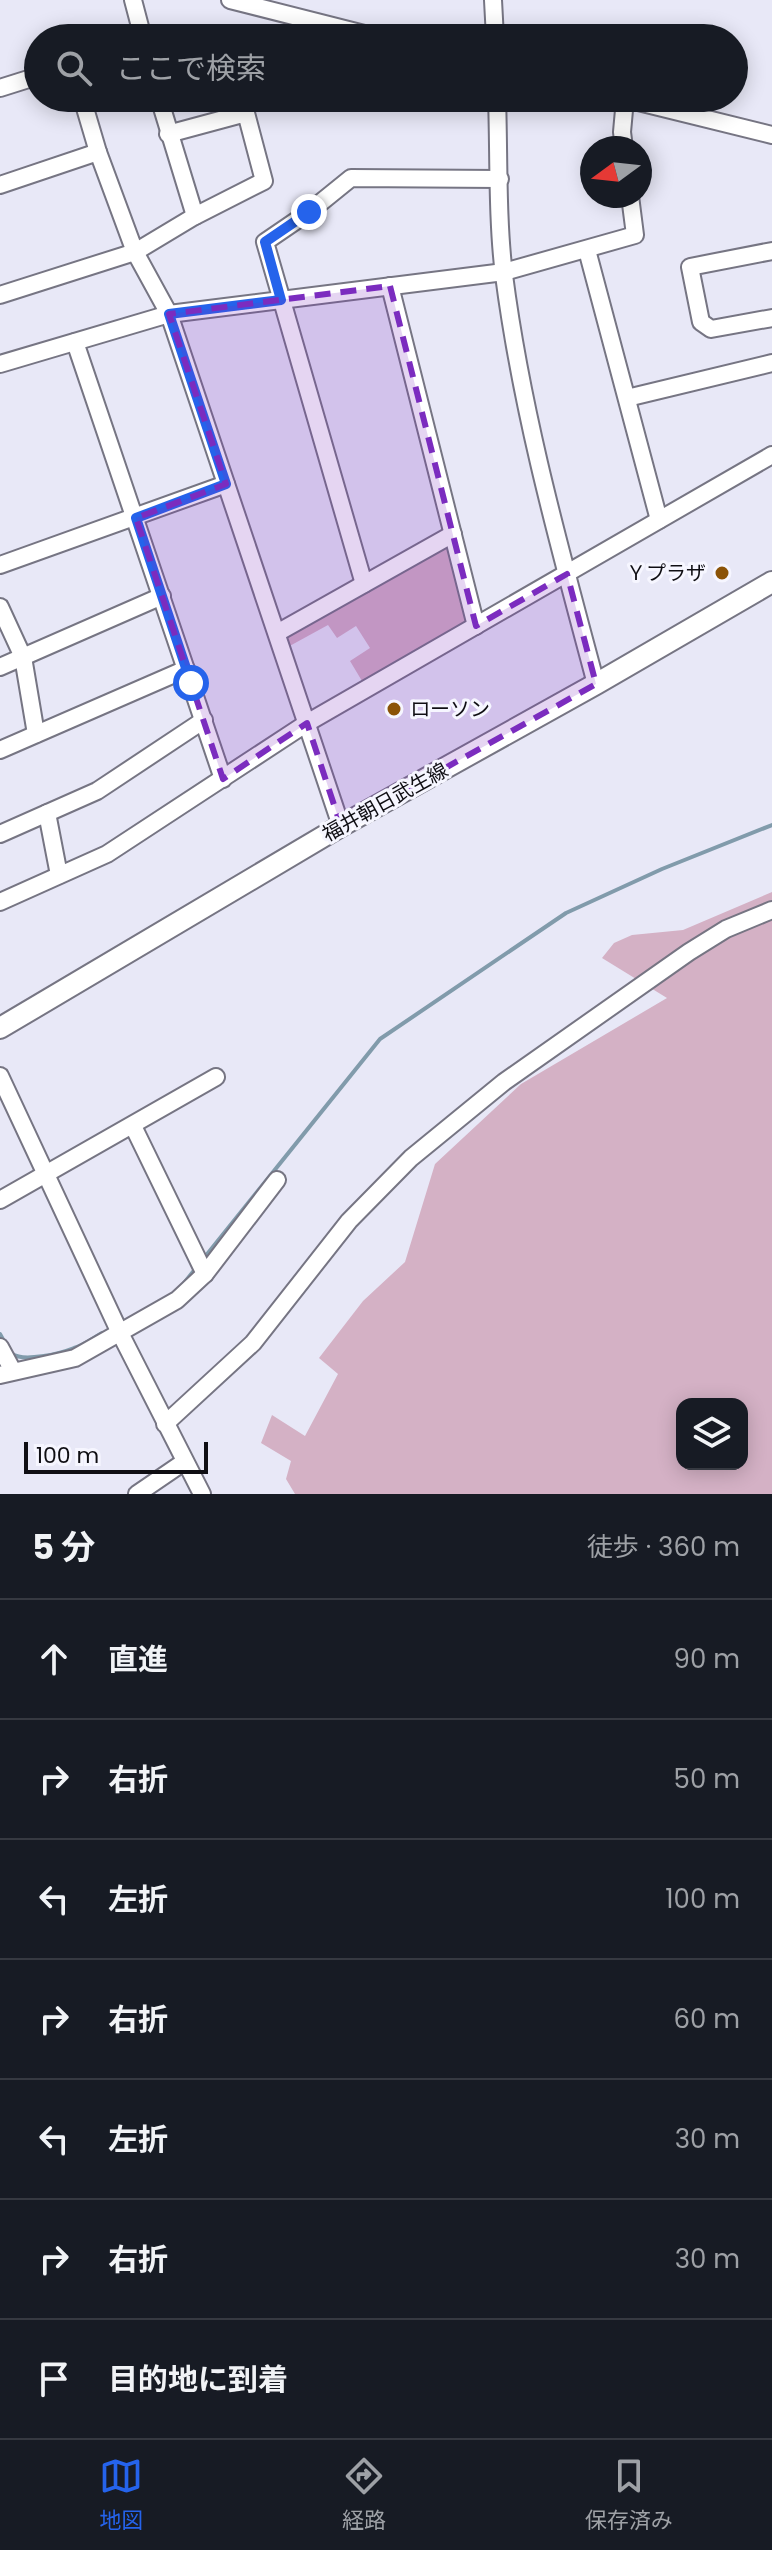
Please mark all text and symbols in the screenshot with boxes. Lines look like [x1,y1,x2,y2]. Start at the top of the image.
search box [24,24,748,112]
icon: search [52,46,96,90]
text: ここで検索 [116,47,266,90]
north arrow [580,136,652,208]
route end [291,194,327,230]
place label: Ｙプラザ [626,559,706,587]
marker: Ｙプラザ [713,564,731,582]
route start [173,665,209,701]
place label: ローソン [410,695,490,723]
marker: ローソン [385,700,403,718]
street label: 福井朝日武生線 [317,756,453,848]
map controls [676,1398,748,1470]
button: layers [676,1398,748,1470]
scale bar [24,1438,208,1474]
text: 100 m [36,1440,99,1471]
text: 5 分 [32,1523,95,1571]
text: 徒歩 · 360 m [587,1529,740,1565]
icon: ahead [32,1637,76,1681]
text: 直進 [108,1638,168,1681]
text: 90 m [674,1641,740,1677]
icon: right [32,1757,76,1801]
text: 右折 [108,1758,168,1801]
text: 50 m [674,1761,740,1797]
icon: left [32,1877,76,1921]
text: 左折 [108,1878,168,1921]
text: 100 m [665,1881,740,1917]
icon: right [32,1997,76,2041]
text: 右折 [108,1998,168,2041]
text: 60 m [673,2001,740,2037]
icon: left [32,2117,76,2161]
text: 左折 [108,2118,168,2161]
text: 30 m [675,2121,740,2157]
icon: right [32,2237,76,2281]
text: 右折 [108,2238,168,2281]
text: 30 m [675,2241,740,2277]
icon: arrive [32,2357,76,2401]
text: 目的地に到着 [108,2358,288,2401]
tab: 地図 [99,2454,143,2537]
tab: 経路 [342,2454,386,2537]
tab: 保存済み [585,2454,673,2537]

